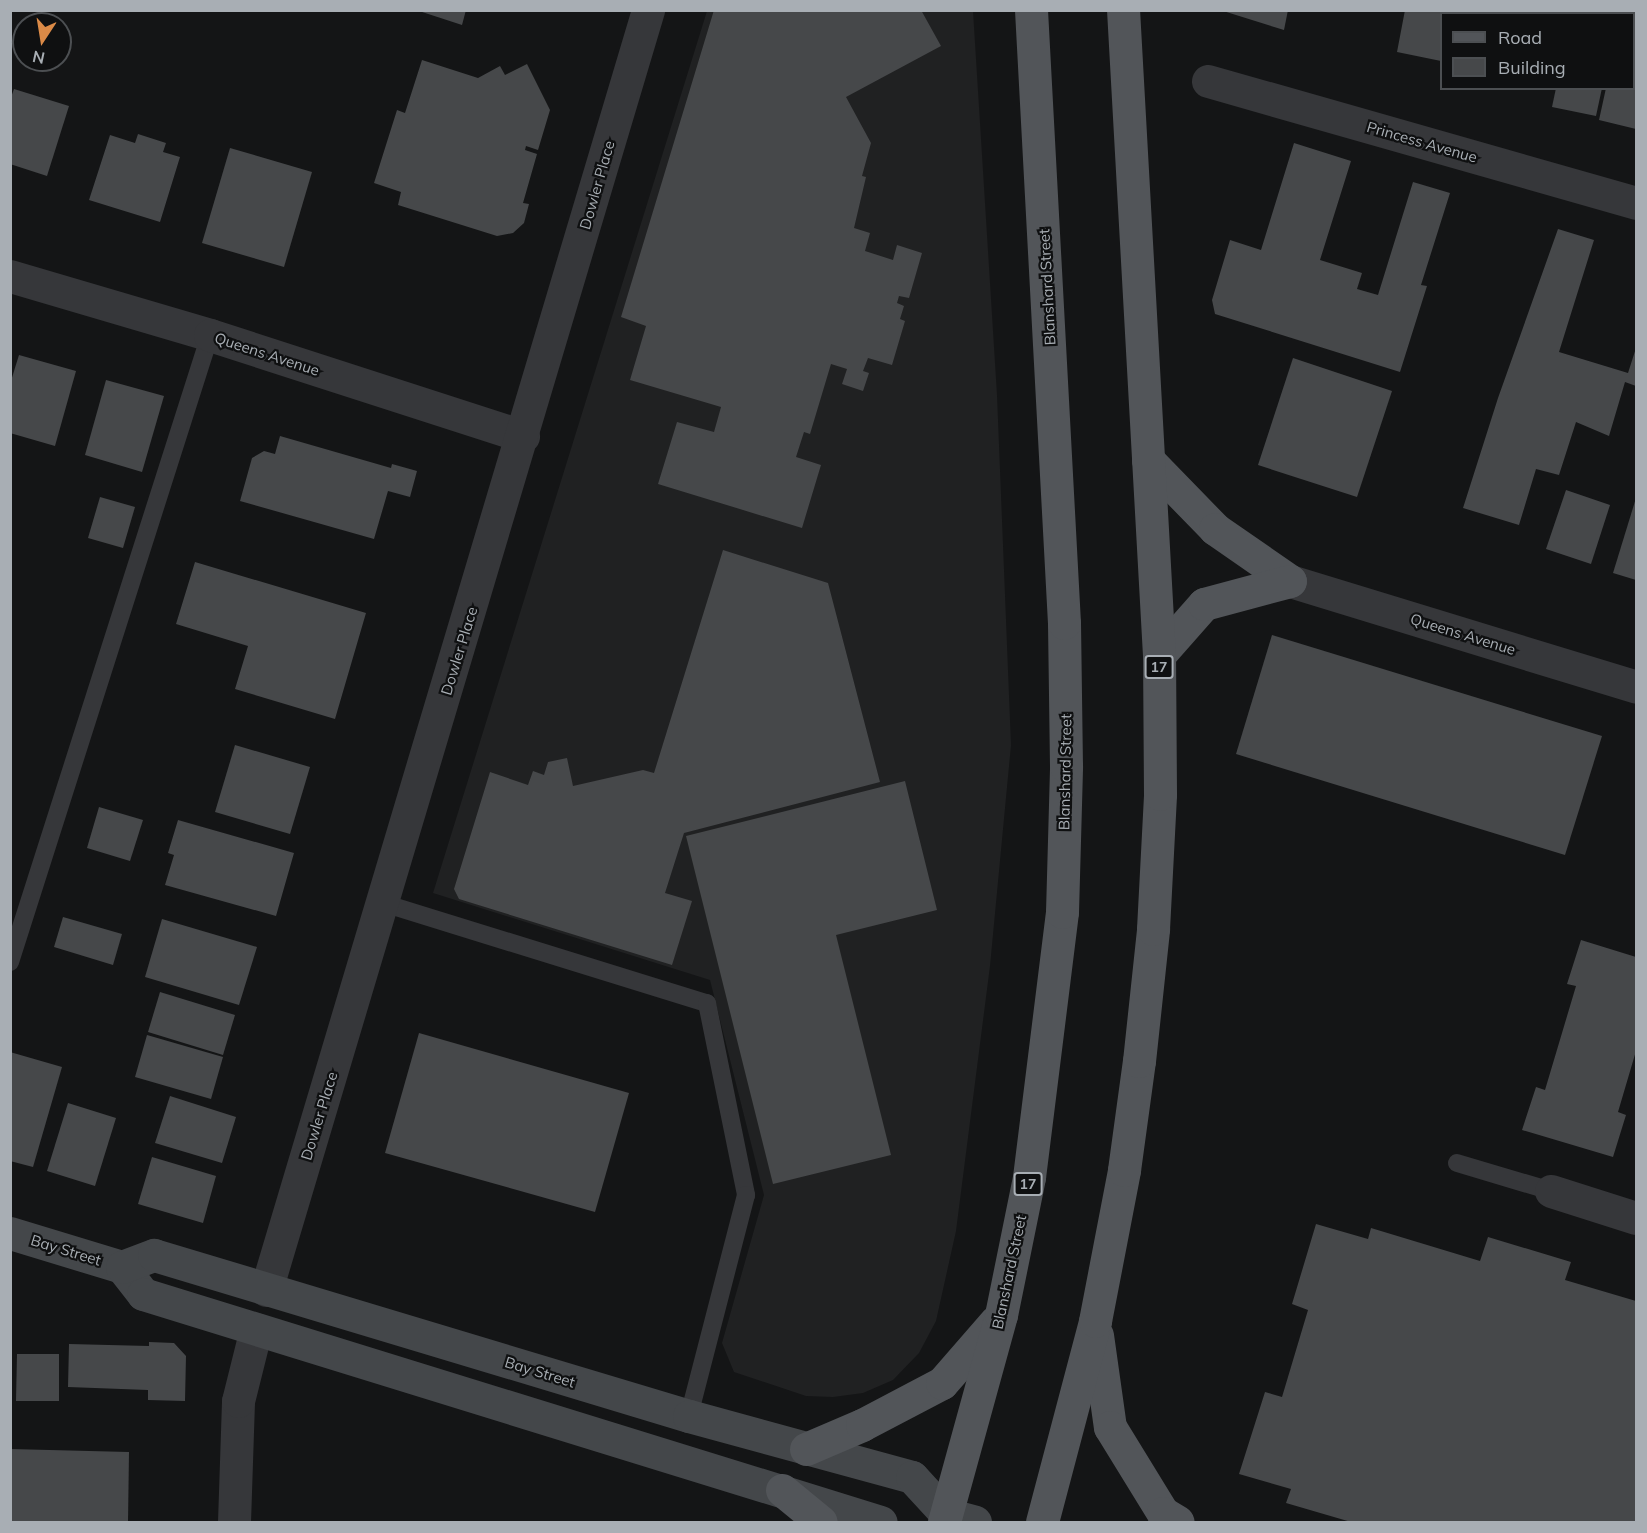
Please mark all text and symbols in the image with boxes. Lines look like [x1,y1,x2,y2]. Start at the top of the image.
north arrow [12,12,72,72]
legend [1440,12,1635,90]
text: Road [1498,26,1542,49]
text: N [31,47,47,69]
text: Building [1498,56,1566,79]
street label: Princess Avenue [1365,118,1479,166]
street label: Dowler Place [576,139,618,231]
street label: Blanshard Street [1035,228,1059,346]
street label: Queens Avenue [212,329,322,379]
street label: Dowler Place [437,605,481,697]
street label: Queens Avenue [1408,609,1518,659]
road number: 17 [1144,656,1174,678]
street label: Blanshard Street [1055,714,1075,830]
street label: Dowler Place [297,1070,341,1162]
road number: 17 [1013,1173,1043,1195]
street label: Blanshard Street [988,1213,1030,1331]
street label: Bay Street [29,1231,103,1269]
street label: Bay Street [503,1353,577,1391]

